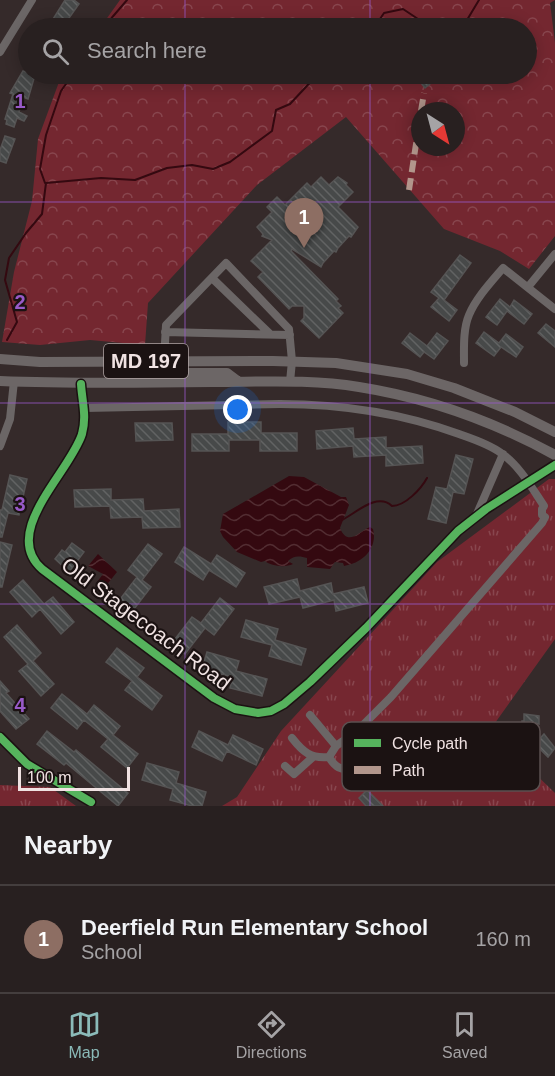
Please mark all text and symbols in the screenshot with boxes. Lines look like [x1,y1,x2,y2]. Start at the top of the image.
search box [18,18,537,84]
icon: search [39,35,72,68]
text: Search here [87,38,207,63]
text: 1 [14,90,26,112]
north arrow [411,102,465,156]
pin: 1 [284,198,324,248]
text: 2 [14,291,26,313]
road number: MD 197 [104,344,188,378]
your location [223,395,252,424]
text: 3 [14,493,26,515]
street label: Old Stagecoach Road [57,553,235,695]
text: 4 [14,694,26,716]
legend [342,722,540,791]
text: Cycle path [392,735,468,752]
text: Path [392,762,425,779]
scale bar [18,764,130,792]
text: 100 m [27,769,71,786]
text: Nearby [24,830,112,860]
text: Deerfield Run Elementary School [81,915,428,940]
text: 1 [38,928,49,950]
text: 160 m [475,928,531,950]
text: School [81,941,142,963]
tab: Map [68,1008,101,1062]
tab: Directions [236,1008,307,1062]
tab: Saved [442,1008,487,1062]

